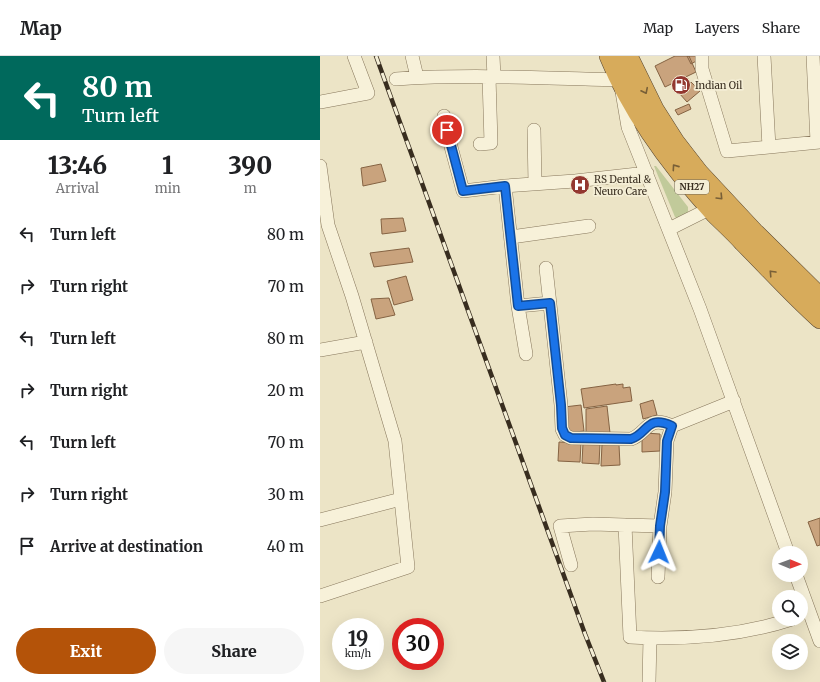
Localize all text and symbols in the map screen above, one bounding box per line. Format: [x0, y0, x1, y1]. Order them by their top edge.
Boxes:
text: Map [20, 16, 62, 40]
text: Map [643, 19, 673, 37]
text: Layers [695, 19, 740, 37]
text: Share [762, 19, 800, 37]
text: 80 m [82, 69, 153, 105]
icon: left [16, 72, 68, 124]
fuel station icon: Indian Oil [670, 74, 692, 96]
place label: Indian Oil [695, 79, 742, 92]
one-way arrow [640, 87, 648, 95]
text: Turn left [82, 104, 159, 127]
pin [430, 113, 464, 147]
icon: arrive [436, 119, 458, 141]
text: 13:46 [48, 150, 107, 181]
text: 1 [162, 150, 173, 181]
text: 390 [228, 150, 272, 181]
one-way arrow [673, 164, 680, 171]
place label: RS Dental & Neuro Care [594, 173, 652, 198]
hospital icon: RS Dental & Neuro Care [569, 174, 591, 196]
text: Arrival [56, 180, 99, 197]
text: min [155, 180, 181, 197]
text: m [244, 180, 257, 197]
road number: NH27 [675, 180, 709, 194]
one-way arrow [715, 192, 723, 200]
icon: left [16, 223, 38, 245]
text: Turn left [50, 225, 116, 244]
text: 80 m [267, 225, 304, 244]
one-way arrow [770, 270, 777, 277]
icon: right [16, 275, 38, 297]
text: Turn right [50, 277, 128, 296]
text: 70 m [268, 277, 304, 296]
icon: left [16, 327, 38, 349]
text: Turn left [50, 329, 116, 348]
text: 80 m [267, 329, 304, 348]
icon: right [16, 379, 38, 401]
text: Turn right [50, 381, 128, 400]
text: 20 m [267, 381, 304, 400]
icon: left [16, 431, 38, 453]
text: Turn left [50, 433, 116, 452]
text: 70 m [268, 433, 304, 452]
icon: right [16, 483, 38, 505]
text: Turn right [50, 485, 128, 504]
text: 30 m [267, 485, 304, 504]
position arrow [638, 531, 680, 573]
icon: arrive [16, 535, 38, 557]
text: Arrive at destination [50, 537, 203, 556]
text: 40 m [267, 537, 304, 556]
north arrow [772, 546, 808, 582]
map controls [772, 546, 808, 670]
button: search [772, 590, 808, 626]
speed limit sign: 30 [392, 618, 444, 670]
text: 19 [348, 626, 368, 651]
button: Exit [16, 628, 156, 674]
button: Share [164, 628, 304, 674]
button: layers [772, 634, 808, 670]
text: km/h [345, 647, 371, 660]

